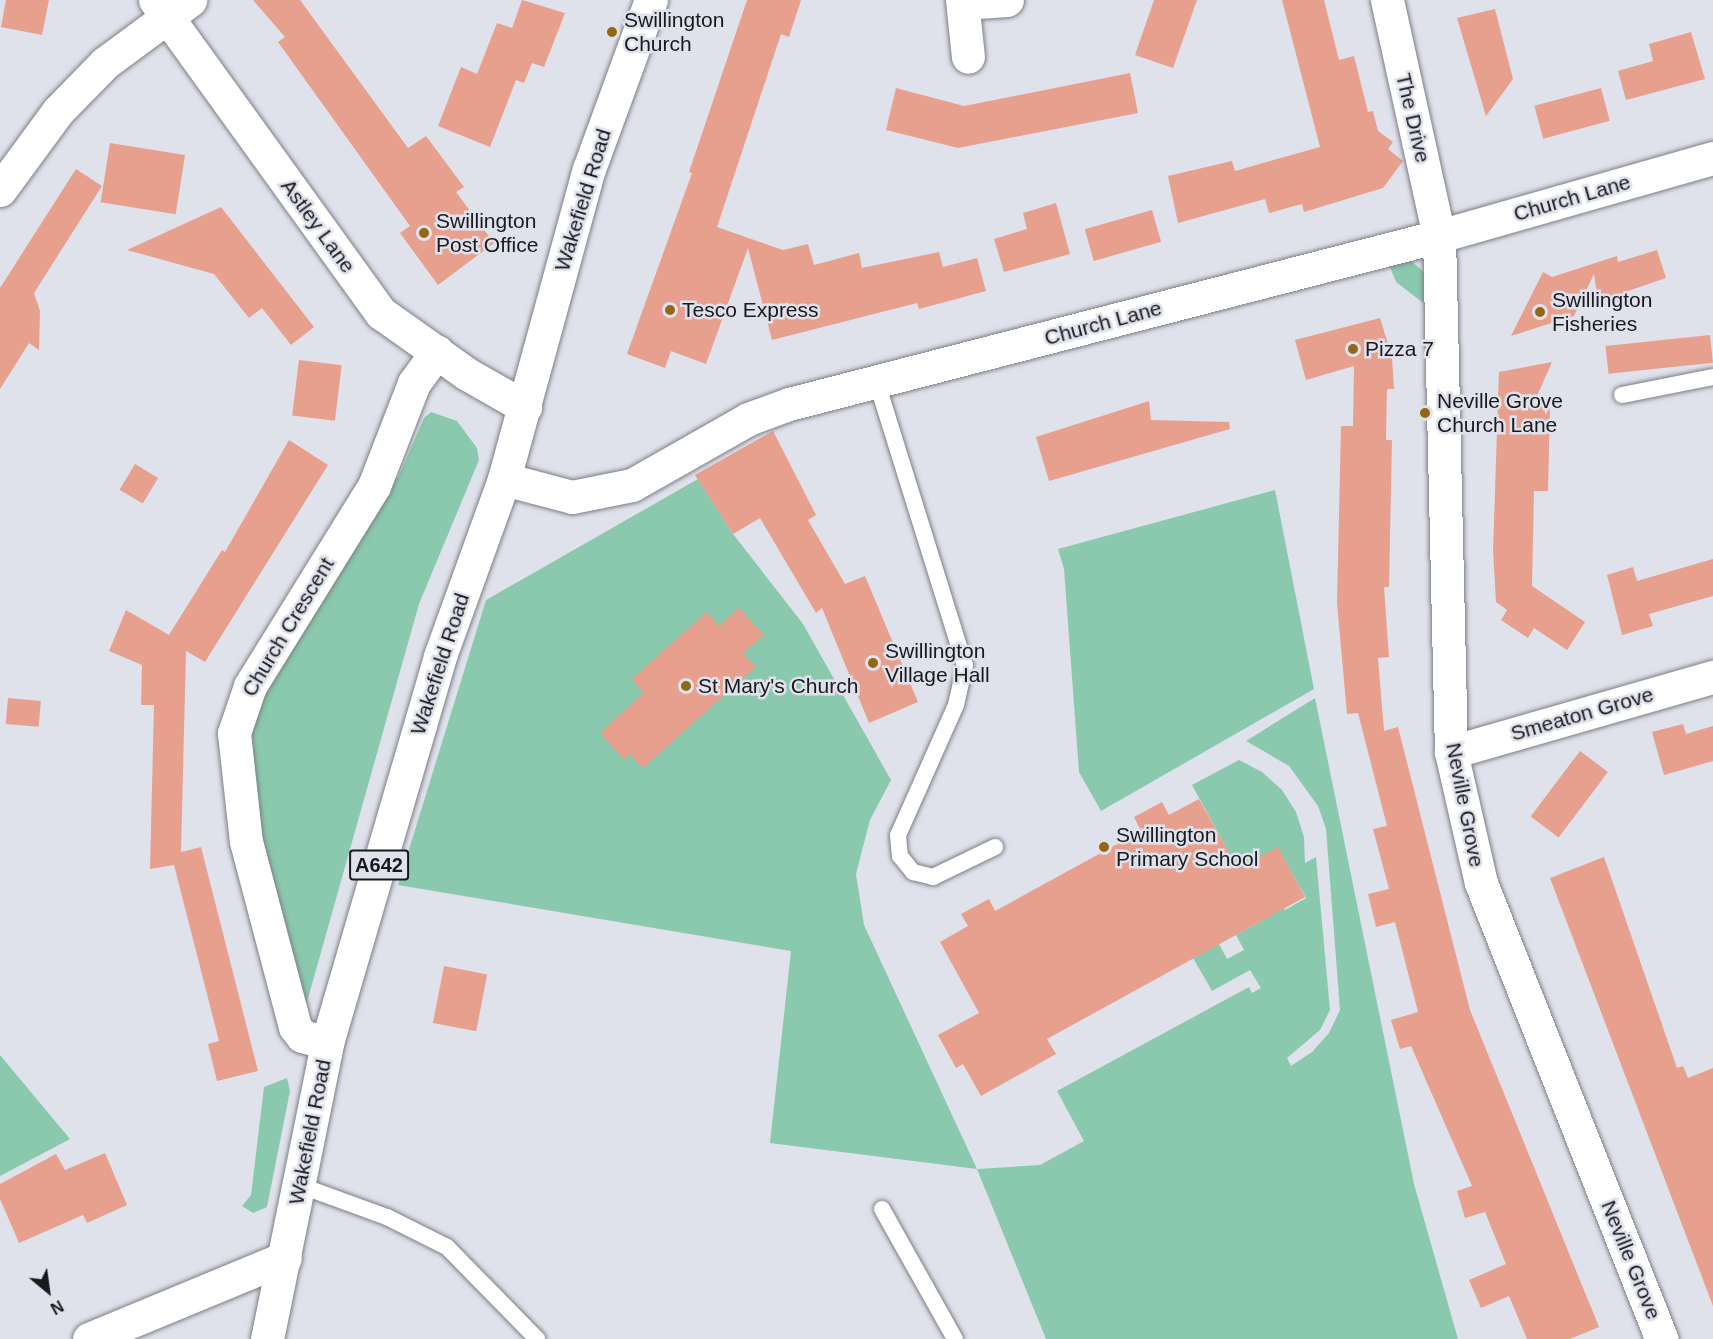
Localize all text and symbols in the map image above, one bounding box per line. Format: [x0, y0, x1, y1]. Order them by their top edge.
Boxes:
place label: Swillington Church [624, 7, 724, 57]
marker: Swillington Church [605, 25, 619, 39]
street label: The Drive [1390, 71, 1436, 165]
street label: Wakefield Road [549, 126, 617, 274]
street label: Church Lane [1511, 169, 1633, 227]
street label: Astley Lane [276, 174, 360, 278]
place label: Swillington Post Office [436, 208, 538, 258]
marker: Swillington Post Office [417, 226, 431, 240]
place label: Swillington Fisheries [1552, 287, 1652, 337]
street label: Church Lane [1042, 295, 1164, 351]
place label: Tesco Express [682, 297, 819, 323]
marker: Tesco Express [663, 303, 677, 317]
marker: Swillington Fisheries [1533, 305, 1547, 319]
place label: Pizza 7 [1365, 336, 1434, 362]
marker: Pizza 7 [1346, 342, 1360, 356]
place label: Neville Grove Church Lane [1437, 388, 1563, 438]
marker: Neville Grove Church Lane [1418, 406, 1432, 420]
street label: Church Crescent [237, 553, 339, 701]
street label: Wakefield Road [405, 590, 475, 738]
place label: Swillington Village Hall [885, 638, 990, 688]
marker: Swillington Village Hall [866, 656, 880, 670]
place label: St Mary's Church [698, 673, 858, 699]
marker: St Mary's Church [679, 679, 693, 693]
street label: Smeaton Grove [1508, 682, 1656, 746]
street label: Neville Grove [1441, 741, 1489, 869]
place label: Swillington Primary School [1116, 822, 1258, 872]
marker: Swillington Primary School [1097, 840, 1111, 854]
road number: A642 [349, 848, 409, 882]
street label: Wakefield Road [284, 1057, 336, 1207]
street label: Neville Grove [1596, 1197, 1666, 1323]
north arrow [18, 1261, 78, 1321]
text: N [48, 1297, 66, 1317]

